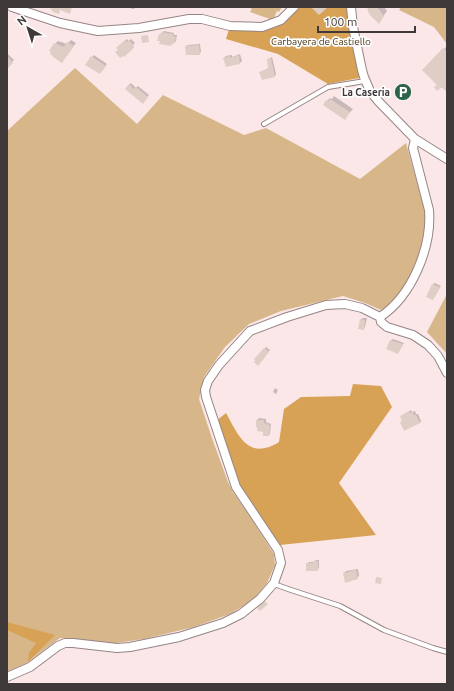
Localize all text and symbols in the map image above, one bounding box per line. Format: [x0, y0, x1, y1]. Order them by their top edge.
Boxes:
north arrow [8, 8, 48, 48]
scale bar [318, 8, 415, 34]
text: N [15, 13, 29, 27]
text: 100 m [324, 15, 357, 28]
park label: Carbayera de Castiello [271, 36, 371, 47]
parking icon: La Caseria [393, 82, 413, 102]
place label: La Caseria [342, 87, 390, 98]

